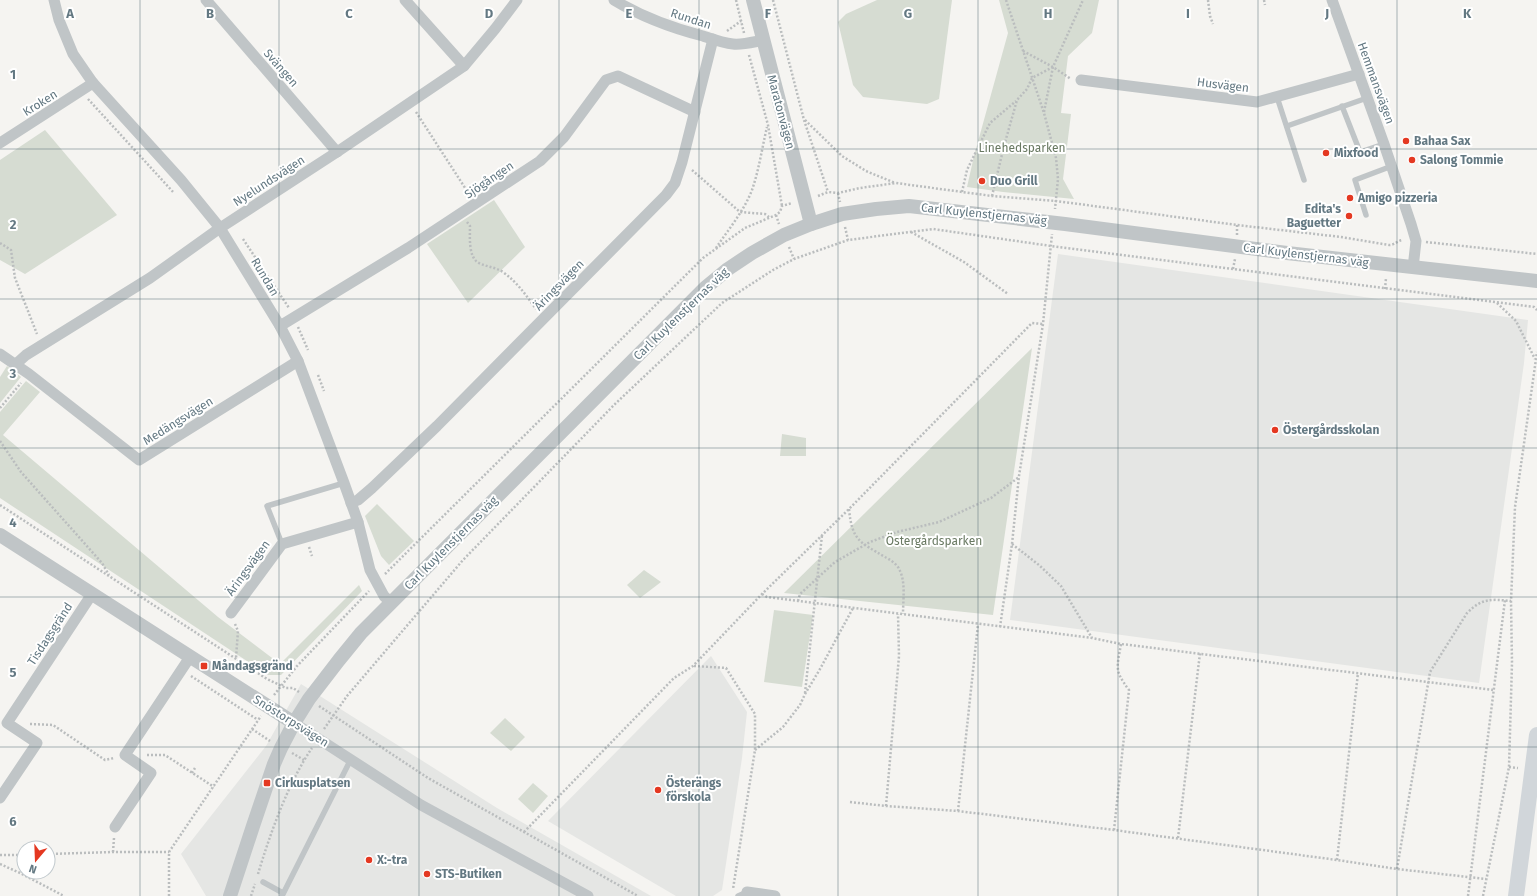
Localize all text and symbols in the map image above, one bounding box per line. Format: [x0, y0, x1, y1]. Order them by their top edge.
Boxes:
text: A [65, 6, 74, 21]
text: B [206, 6, 214, 21]
text: C [345, 6, 353, 21]
text: D [485, 6, 494, 21]
text: E [626, 6, 633, 21]
street label: Rundan [669, 6, 713, 32]
text: F [765, 6, 772, 21]
text: G [904, 6, 912, 21]
text: H [1044, 6, 1052, 21]
text: I [1186, 6, 1190, 21]
text: J [1324, 6, 1329, 21]
text: K [1463, 6, 1472, 21]
street label: Hemmansvägen [1355, 40, 1397, 126]
street label: Svängen [261, 46, 301, 90]
text: 1 [10, 67, 16, 82]
street label: Maratonvägen [764, 73, 798, 151]
street label: Husvägen [1196, 75, 1250, 95]
street label: Kroken [20, 87, 60, 119]
place label: Bahaa Sax [1414, 134, 1471, 148]
marker: Bahaa Sax [1401, 136, 1411, 146]
park label: Linehedsparken [978, 141, 1066, 155]
place label: Mixfood [1334, 146, 1378, 160]
marker: Mixfood [1321, 148, 1331, 158]
street label: Nyelundsvägen [231, 153, 307, 209]
place label: Salong Tommie [1420, 153, 1504, 167]
marker: Salong Tommie [1407, 155, 1417, 165]
street label: Sjögången [462, 159, 516, 201]
place label: Duo Grill [990, 174, 1038, 188]
marker: Duo Grill [977, 176, 987, 186]
place label: Amigo pizzeria [1357, 191, 1438, 205]
marker: Amigo pizzeria [1345, 193, 1355, 203]
street label: Carl Kuylenstjernas väg [920, 200, 1048, 228]
place label: Edita's Baguetter [1287, 202, 1341, 230]
marker: Edita's Baguetter [1344, 211, 1354, 221]
text: 2 [10, 217, 17, 232]
street label: Carl Kuylenstjernas väg [1242, 240, 1370, 270]
street label: Rundan [248, 255, 282, 299]
street label: Äringsvägen [531, 256, 587, 313]
street label: Carl Kuylenstjernas väg [631, 265, 732, 363]
text: 3 [9, 366, 17, 381]
street label: Medängsvägen [140, 394, 216, 448]
place label: Östergårdsskolan [1283, 421, 1379, 437]
marker: Östergårdsskolan [1270, 425, 1280, 435]
street label: Carl Kuylenstjernas väg [401, 493, 501, 593]
text: 4 [9, 515, 17, 530]
park label: Östergårdsparken [886, 532, 982, 548]
street label: Äringsvägen [222, 537, 273, 599]
street label: Tisdagsgränd [25, 600, 75, 668]
place label: Måndagsgränd [212, 659, 293, 673]
marker: Måndagsgränd [199, 661, 209, 671]
text: 5 [10, 665, 17, 680]
street label: Snöstorpsvägen [251, 692, 331, 750]
place label: Österängs förskola [666, 774, 722, 804]
place label: Cirkusplatsen [275, 776, 351, 790]
marker: Cirkusplatsen [262, 778, 272, 788]
marker: Österängs förskola [653, 785, 663, 795]
text: 6 [9, 814, 17, 829]
north arrow [16, 840, 56, 880]
place label: X:-tra [376, 853, 408, 867]
marker: X:-tra [364, 855, 374, 865]
text: N [27, 862, 38, 876]
place label: STS-Butiken [435, 867, 502, 881]
marker: STS-Butiken [422, 869, 432, 879]

